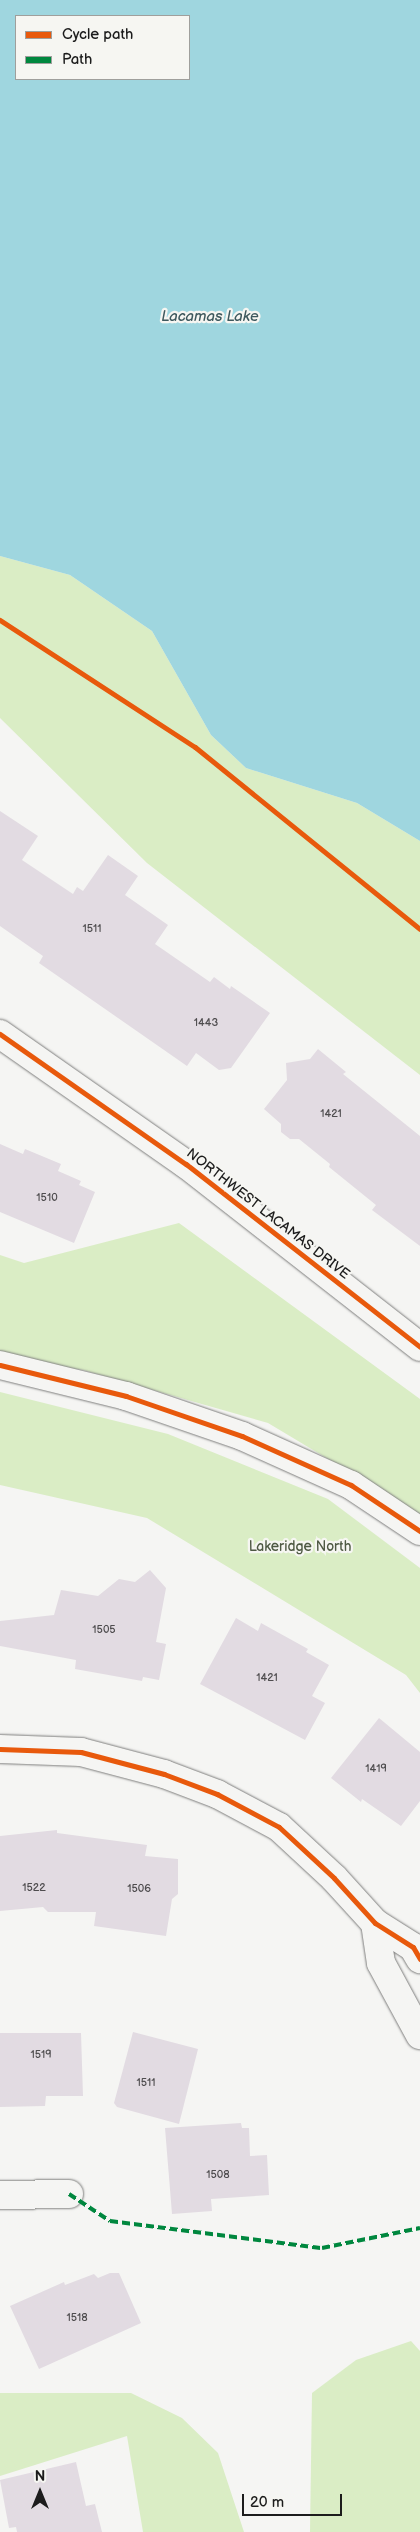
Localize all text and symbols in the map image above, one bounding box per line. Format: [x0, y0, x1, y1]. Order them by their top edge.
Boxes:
legend [15, 15, 190, 80]
text: Cycle path [62, 25, 133, 44]
text: Path [62, 50, 92, 69]
water label: Lacamas Lake [161, 308, 259, 326]
house number: 1511 [82, 922, 102, 936]
house number: 1443 [194, 1016, 218, 1030]
house number: 1421 [320, 1107, 342, 1121]
street label: NORTHWEST LACAMAS DRIVE [183, 1145, 353, 1283]
house number: 1510 [36, 1191, 58, 1205]
park label: Lakeridge North [249, 1539, 351, 1555]
house number: 1505 [92, 1623, 116, 1637]
house number: 1421 [256, 1671, 278, 1685]
house number: 1419 [365, 1762, 387, 1776]
house number: 1522 [22, 1881, 46, 1895]
house number: 1506 [127, 1882, 151, 1896]
house number: 1519 [30, 2048, 52, 2062]
house number: 1511 [136, 2076, 156, 2090]
house number: 1508 [206, 2168, 230, 2182]
house number: 1518 [66, 2311, 88, 2325]
north arrow [15, 2467, 65, 2517]
text: N [35, 2468, 45, 2485]
scale bar [245, 2484, 345, 2516]
text: 20 m [250, 2493, 284, 2512]

